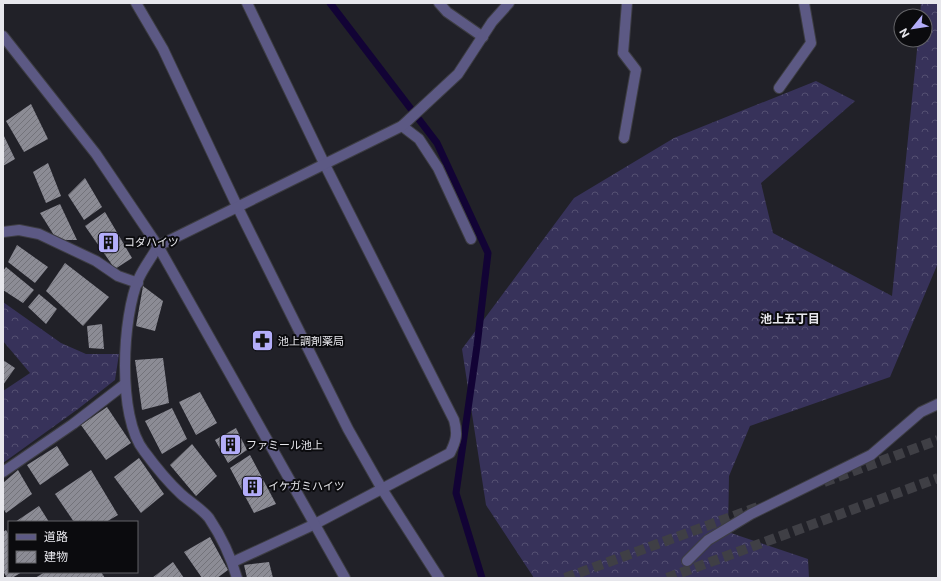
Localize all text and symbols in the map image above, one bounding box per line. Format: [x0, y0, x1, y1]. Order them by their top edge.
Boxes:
north arrow [893, 8, 933, 48]
text: N [897, 26, 912, 40]
building icon: コダハイツ [96, 229, 122, 255]
place label: コダハイツ [124, 236, 179, 248]
district label: 池上五丁目 [760, 312, 820, 326]
pharmacy icon: 池上調剤薬局 [249, 328, 275, 354]
place label: 池上調剤薬局 [278, 335, 344, 347]
building icon: ファミール池上 [218, 432, 244, 458]
place label: ファミール池上 [246, 439, 323, 451]
building icon: イケガミハイツ [239, 473, 265, 499]
place label: イケガミハイツ [268, 480, 345, 492]
legend [8, 521, 138, 573]
text: 道路 [44, 530, 68, 544]
text: 建物 [44, 550, 68, 564]

